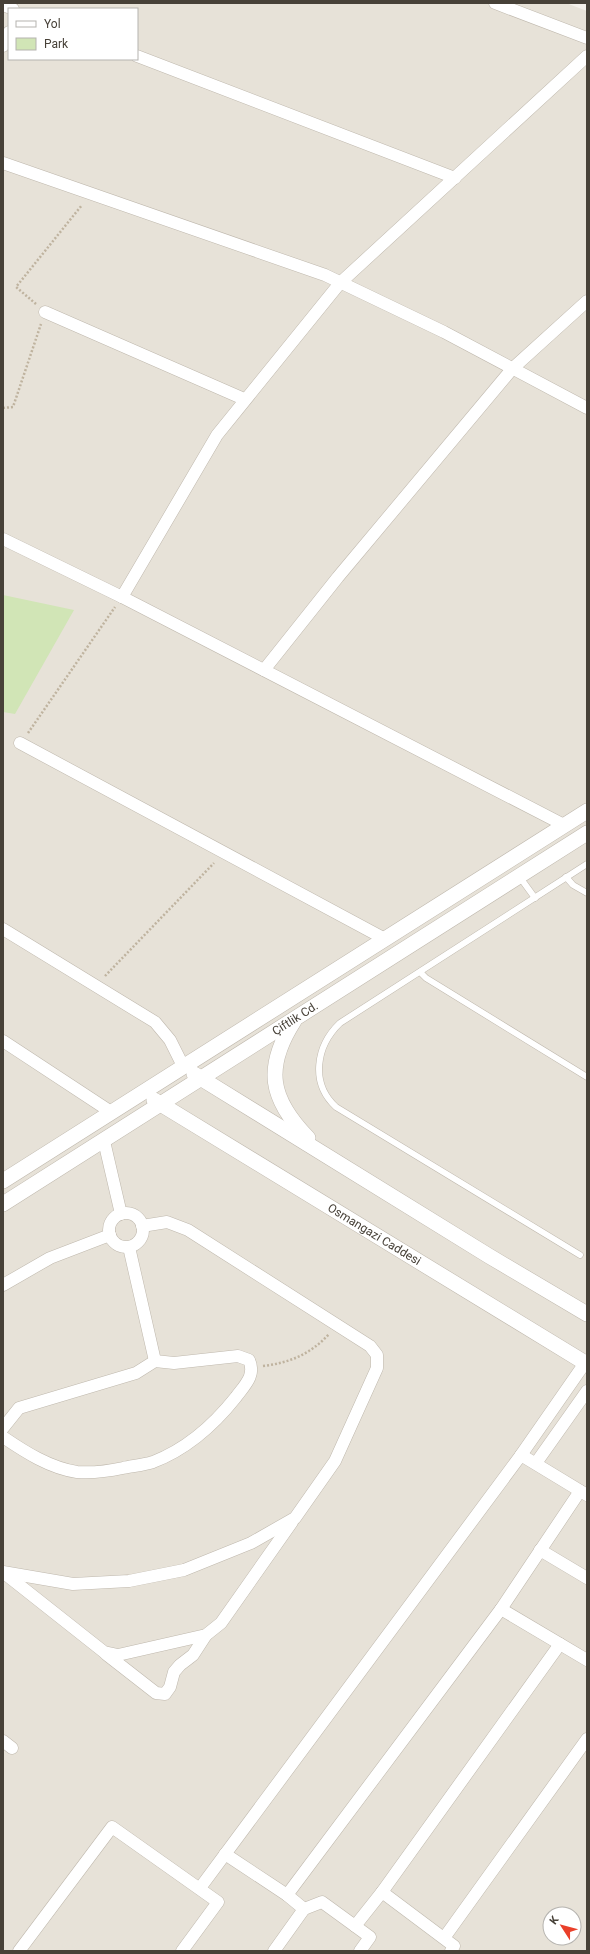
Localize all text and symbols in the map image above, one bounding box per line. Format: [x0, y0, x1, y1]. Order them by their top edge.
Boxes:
legend [8, 8, 138, 60]
text: Yol [44, 17, 61, 31]
text: Park [44, 37, 69, 51]
street label: Çiftlik Cd. [270, 999, 321, 1038]
street label: Osmangazi Caddesi [325, 1201, 424, 1268]
north arrow [542, 1906, 582, 1946]
text: K [547, 1913, 562, 1927]

